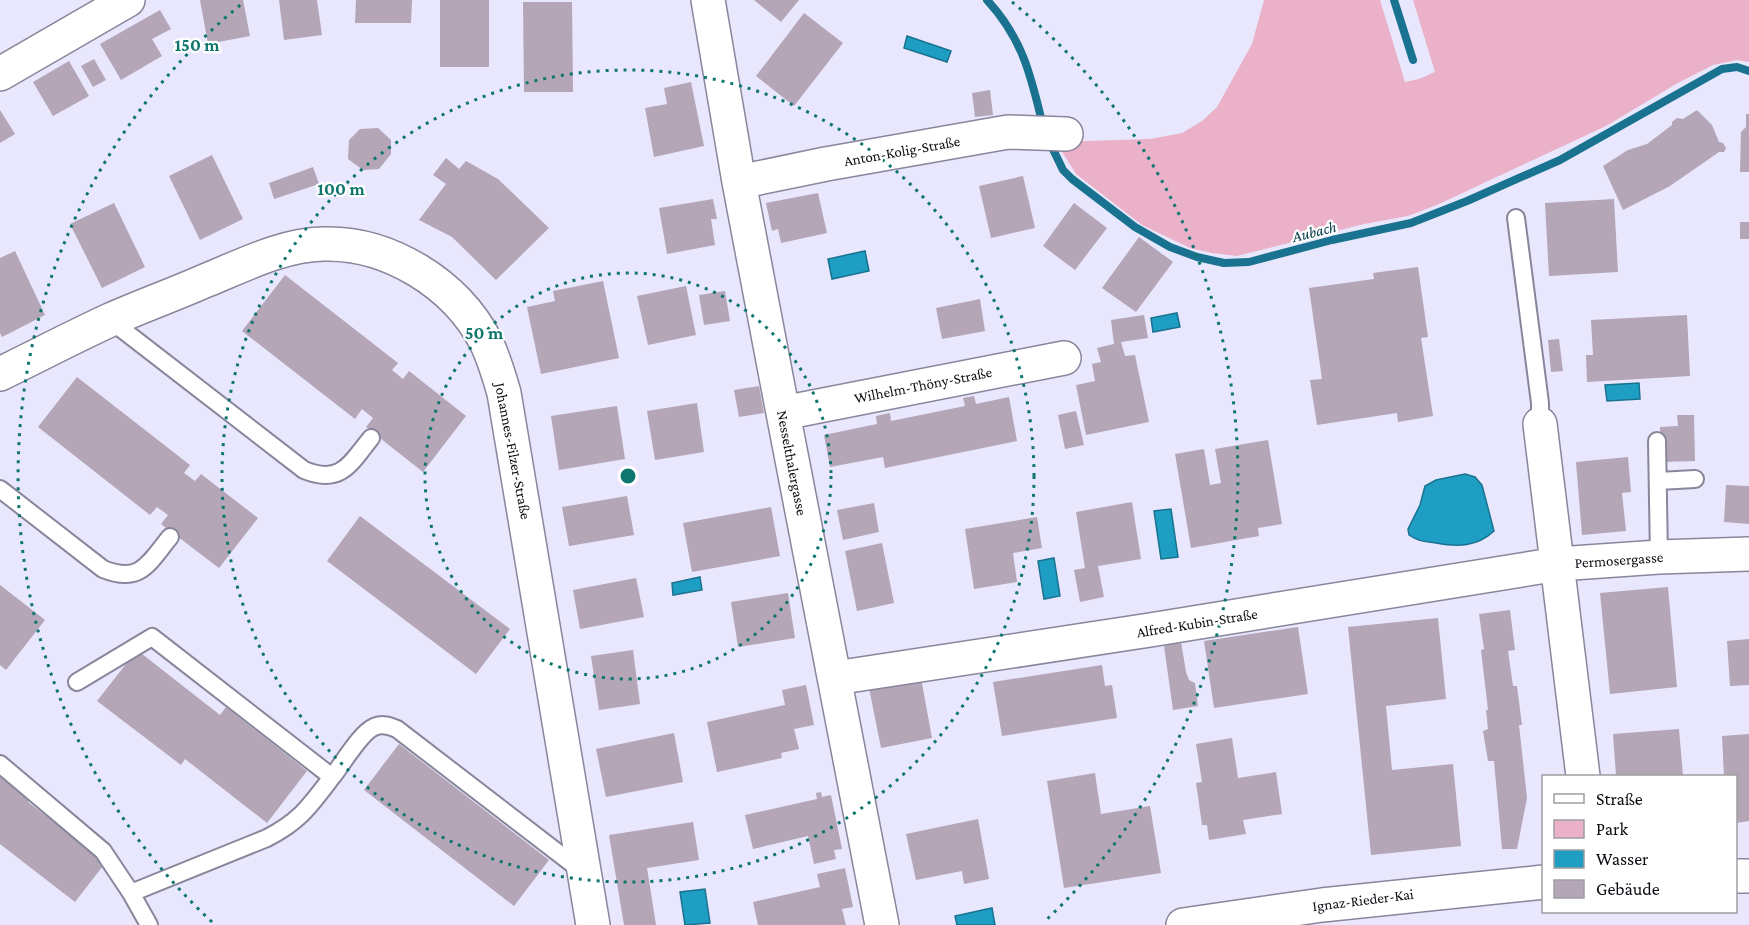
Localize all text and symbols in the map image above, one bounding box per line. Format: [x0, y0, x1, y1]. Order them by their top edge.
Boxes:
text: 150 m [174, 35, 220, 55]
street label: Anton-Kolig-Straße [843, 133, 962, 170]
text: 100 m [317, 179, 365, 199]
water label: Aubach [1289, 218, 1338, 245]
text: 50 m [465, 323, 504, 343]
street label: Wilhelm-Thöny-Straße [853, 364, 994, 407]
street label: Johannes-Filzer-Straße [491, 379, 534, 521]
street label: Nesselthalergasse [773, 409, 810, 517]
centre of rings [618, 466, 638, 486]
street label: Permosergasse [1574, 549, 1664, 572]
street label: Alfred-Kubin-Straße [1135, 605, 1259, 640]
legend [1542, 775, 1737, 913]
text: Straße [1596, 789, 1643, 809]
text: Park [1596, 819, 1628, 839]
text: Wasser [1596, 849, 1649, 869]
text: Gebäude [1596, 879, 1660, 899]
street label: Ignaz-Rieder-Kai [1311, 886, 1415, 915]

